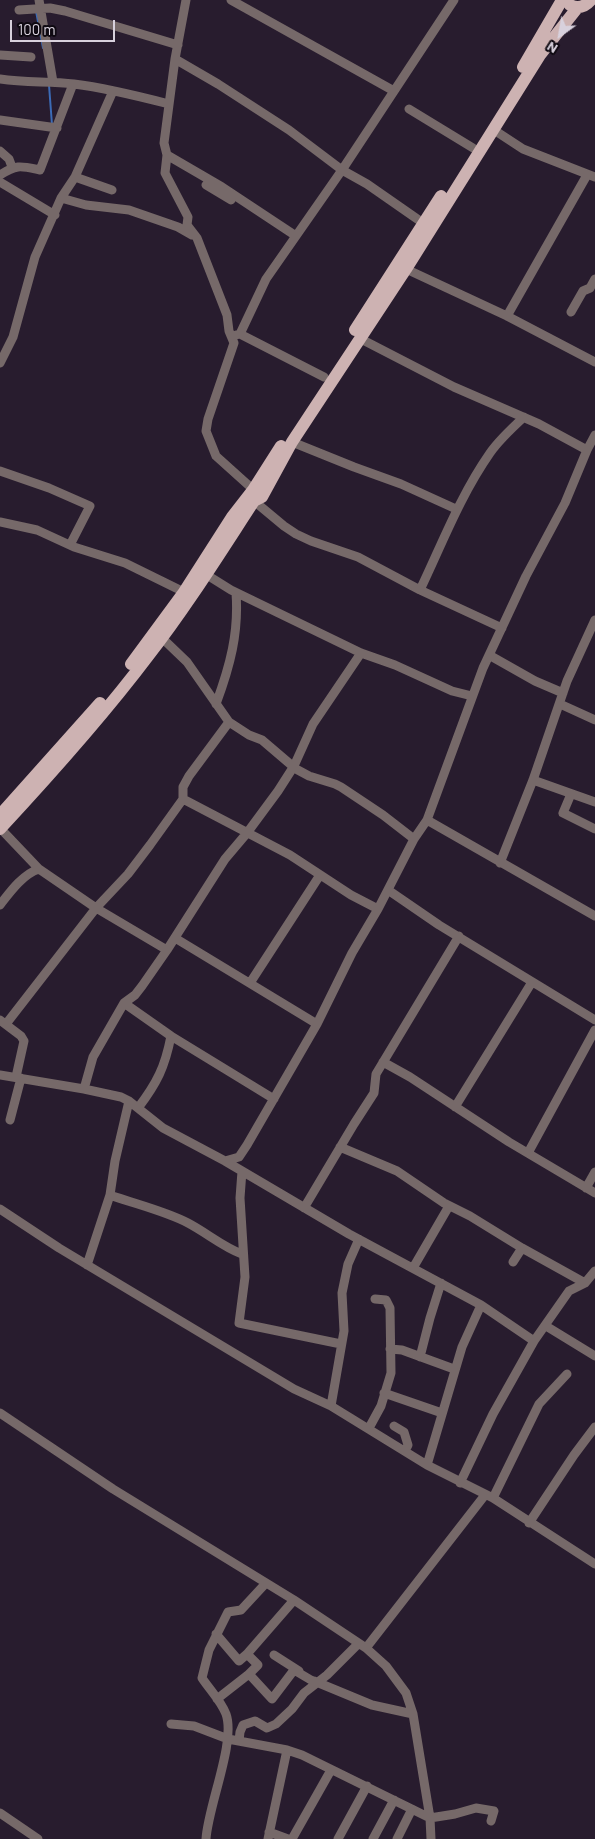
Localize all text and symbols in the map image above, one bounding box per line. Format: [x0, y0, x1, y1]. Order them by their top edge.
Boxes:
scale bar [12, 10, 118, 42]
north arrow [535, 10, 585, 60]
text: 100 m [18, 20, 56, 38]
text: N [543, 38, 560, 58]

